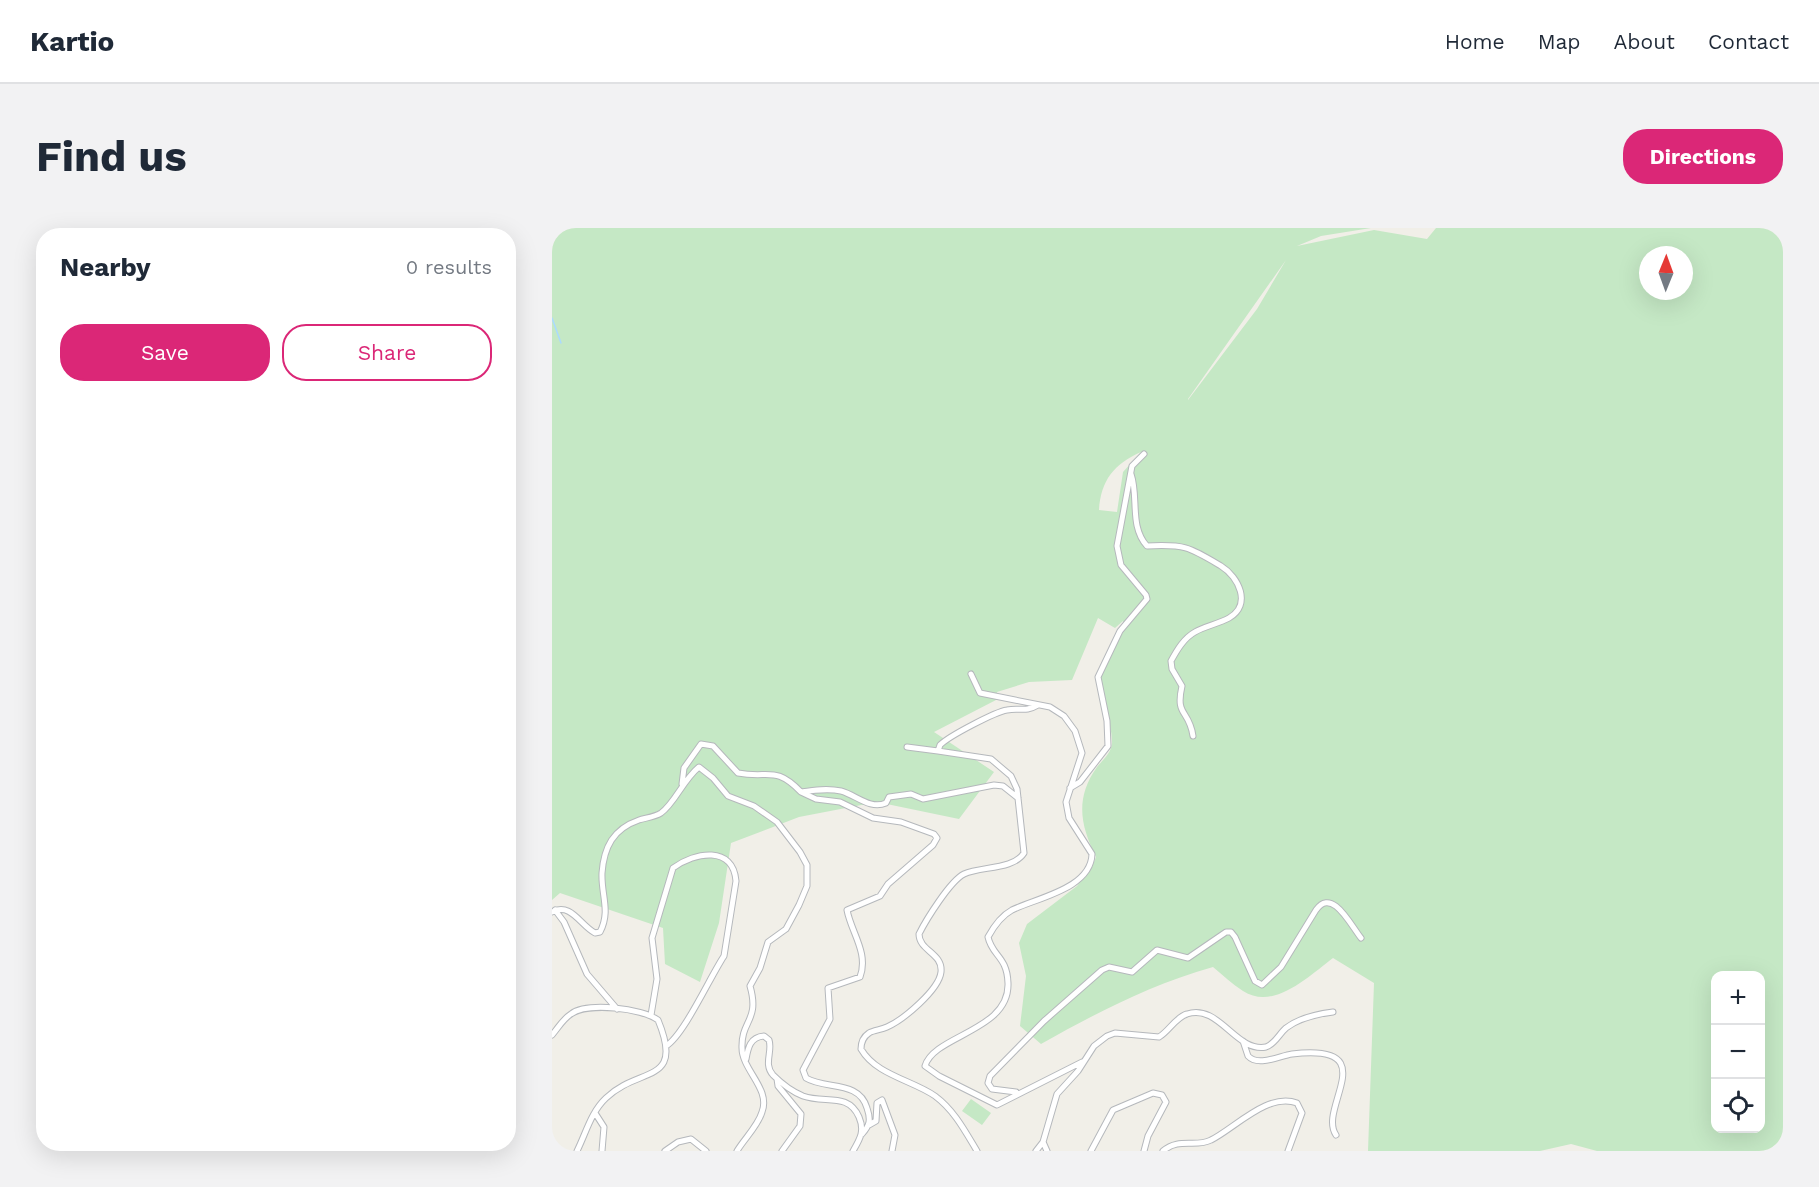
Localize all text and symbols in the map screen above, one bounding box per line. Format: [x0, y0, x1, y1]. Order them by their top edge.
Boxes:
text: Kartio [30, 25, 114, 58]
text: Home [1445, 29, 1505, 54]
text: Map [1538, 29, 1581, 54]
text: About [1614, 29, 1675, 54]
text: Contact [1708, 29, 1789, 54]
button: Directions [1623, 129, 1783, 184]
text: Find us [36, 132, 187, 181]
north arrow [1639, 246, 1693, 300]
text: Nearby [60, 252, 151, 282]
text: 0 results [406, 255, 492, 279]
button: Save [60, 324, 270, 381]
button: Share [282, 324, 492, 381]
map controls [1711, 971, 1765, 1133]
button: + [1711, 971, 1765, 1025]
button: − [1711, 1025, 1765, 1079]
button: locate [1711, 1079, 1765, 1133]

